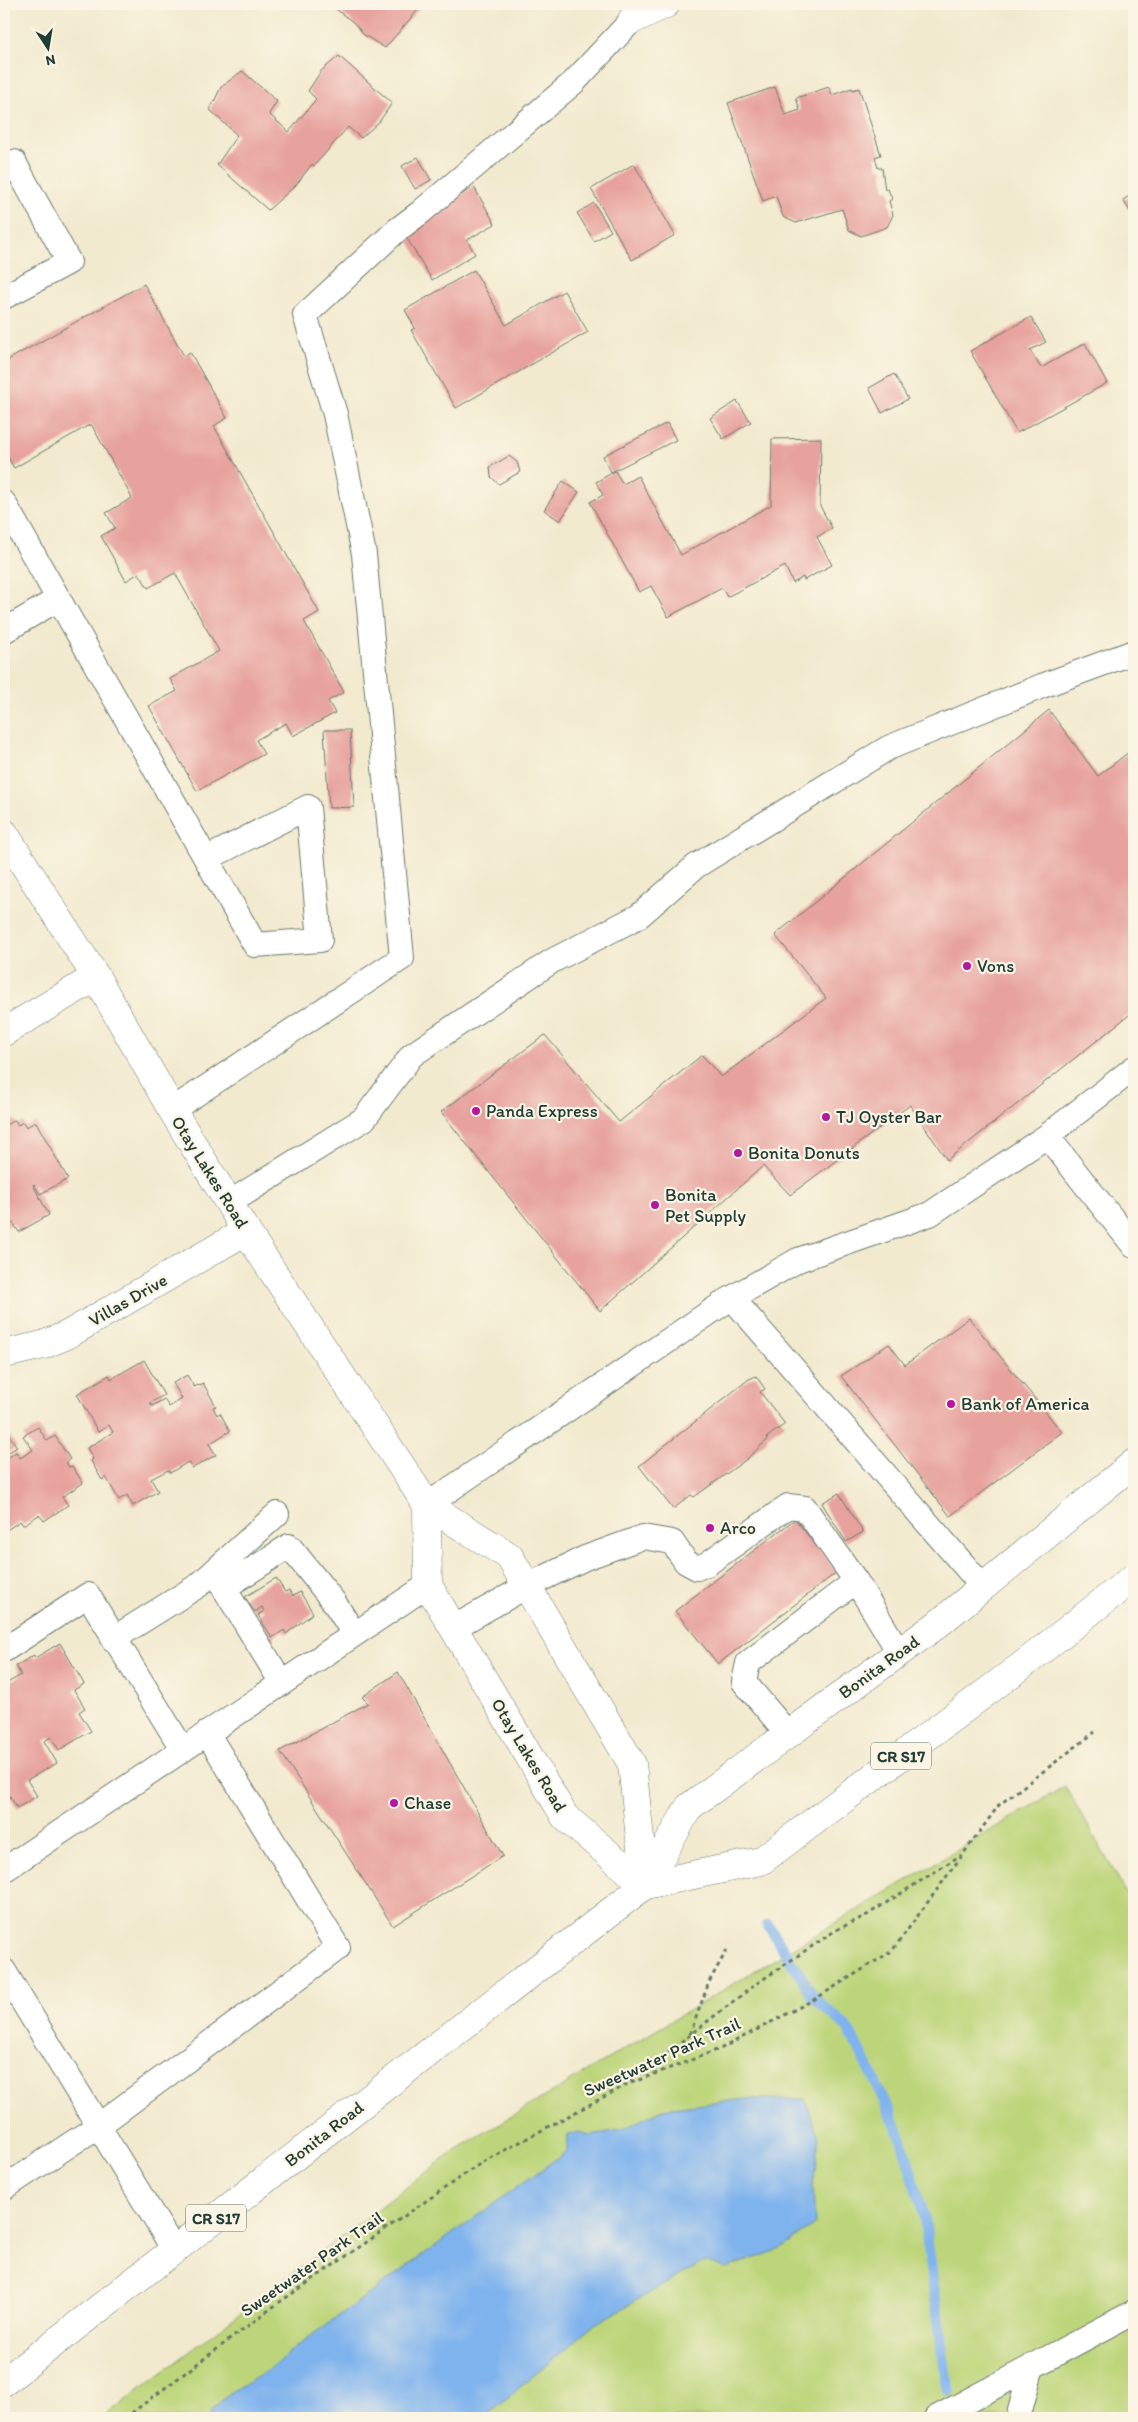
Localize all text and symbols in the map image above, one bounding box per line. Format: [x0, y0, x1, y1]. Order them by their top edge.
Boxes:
north arrow [22, 22, 72, 72]
text: N [44, 51, 57, 70]
place label: Vons [977, 955, 1014, 977]
marker: Vons [961, 960, 973, 972]
place label: Panda Express [486, 1100, 598, 1122]
marker: Panda Express [470, 1105, 482, 1117]
place label: TJ Oyster Bar [836, 1106, 942, 1128]
marker: TJ Oyster Bar [820, 1111, 832, 1123]
street label: Otay Lakes Road [167, 1112, 254, 1233]
place label: Bonita Donuts [748, 1142, 860, 1164]
marker: Bonita Donuts [732, 1147, 744, 1159]
place label: Bonita Pet Supply [665, 1184, 747, 1227]
marker: Bonita Pet Supply [649, 1199, 661, 1211]
street label: Villas Drive [85, 1269, 171, 1331]
place label: Bank of America [961, 1393, 1090, 1415]
marker: Bank of America [945, 1398, 957, 1410]
place label: Arco [720, 1517, 756, 1539]
marker: Arco [704, 1522, 716, 1534]
street label: Bonita Road [834, 1630, 924, 1704]
street label: Otay Lakes Road [486, 1694, 572, 1816]
road number: CR S17 [871, 1742, 931, 1770]
place label: Chase [404, 1792, 451, 1814]
marker: Chase [388, 1797, 400, 1809]
street label: Sweetwater Park Trail [580, 2012, 744, 2102]
street label: Bonita Road [280, 2096, 368, 2172]
road number: CR S17 [186, 2204, 246, 2232]
street label: Sweetwater Park Trail [236, 2206, 388, 2322]

